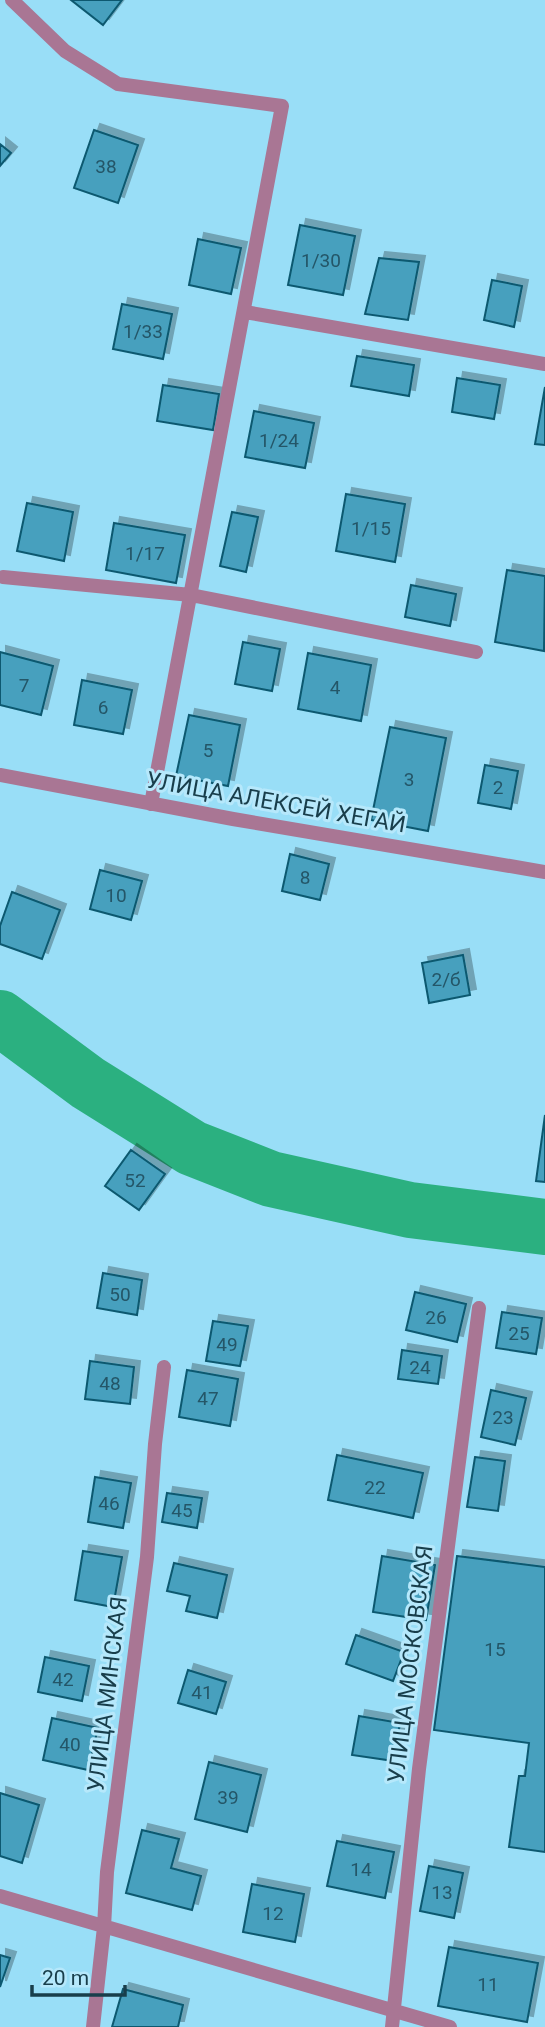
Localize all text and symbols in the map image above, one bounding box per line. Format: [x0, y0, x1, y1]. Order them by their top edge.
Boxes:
house number: 38 [95, 155, 117, 178]
house number: 1/30 [301, 249, 341, 272]
house number: 1/33 [123, 320, 163, 343]
house number: 1/24 [259, 429, 299, 452]
house number: 1/15 [351, 517, 391, 540]
house number: 1/17 [125, 542, 165, 565]
house number: 7 [19, 674, 29, 697]
house number: 4 [330, 676, 341, 699]
house number: 6 [98, 696, 108, 719]
house number: 5 [203, 739, 213, 762]
street label: УЛИЦА АЛЕКСЕЙ ХЕГАЙ [144, 765, 408, 839]
house number: 3 [404, 768, 414, 791]
house number: 2 [493, 776, 503, 799]
house number: 8 [300, 866, 310, 889]
house number: 10 [105, 884, 127, 907]
house number: 2/б [431, 968, 461, 991]
house number: 52 [124, 1169, 146, 1192]
house number: 50 [109, 1283, 131, 1306]
house number: 26 [425, 1306, 447, 1329]
house number: 25 [508, 1322, 530, 1345]
house number: 49 [216, 1333, 238, 1356]
house number: 24 [409, 1356, 431, 1379]
house number: 48 [99, 1372, 121, 1395]
house number: 47 [197, 1387, 219, 1410]
house number: 23 [492, 1406, 514, 1429]
house number: 22 [364, 1476, 386, 1499]
house number: 46 [98, 1492, 120, 1515]
house number: 45 [171, 1499, 193, 1522]
street label: УЛИЦА МОСКОВСКАЯ [383, 1544, 438, 1784]
street label: УЛИЦА МИНСКАЯ [82, 1595, 133, 1793]
house number: 15 [484, 1638, 506, 1661]
house number: 42 [52, 1668, 74, 1691]
house number: 41 [191, 1681, 213, 1704]
house number: 40 [59, 1733, 81, 1756]
house number: 39 [217, 1786, 239, 1809]
house number: 14 [350, 1858, 372, 1881]
house number: 13 [431, 1881, 453, 1904]
house number: 12 [262, 1902, 284, 1925]
scale bar [32, 1954, 124, 1998]
text: 20 m [42, 1966, 89, 1990]
house number: 11 [477, 1973, 499, 1996]

